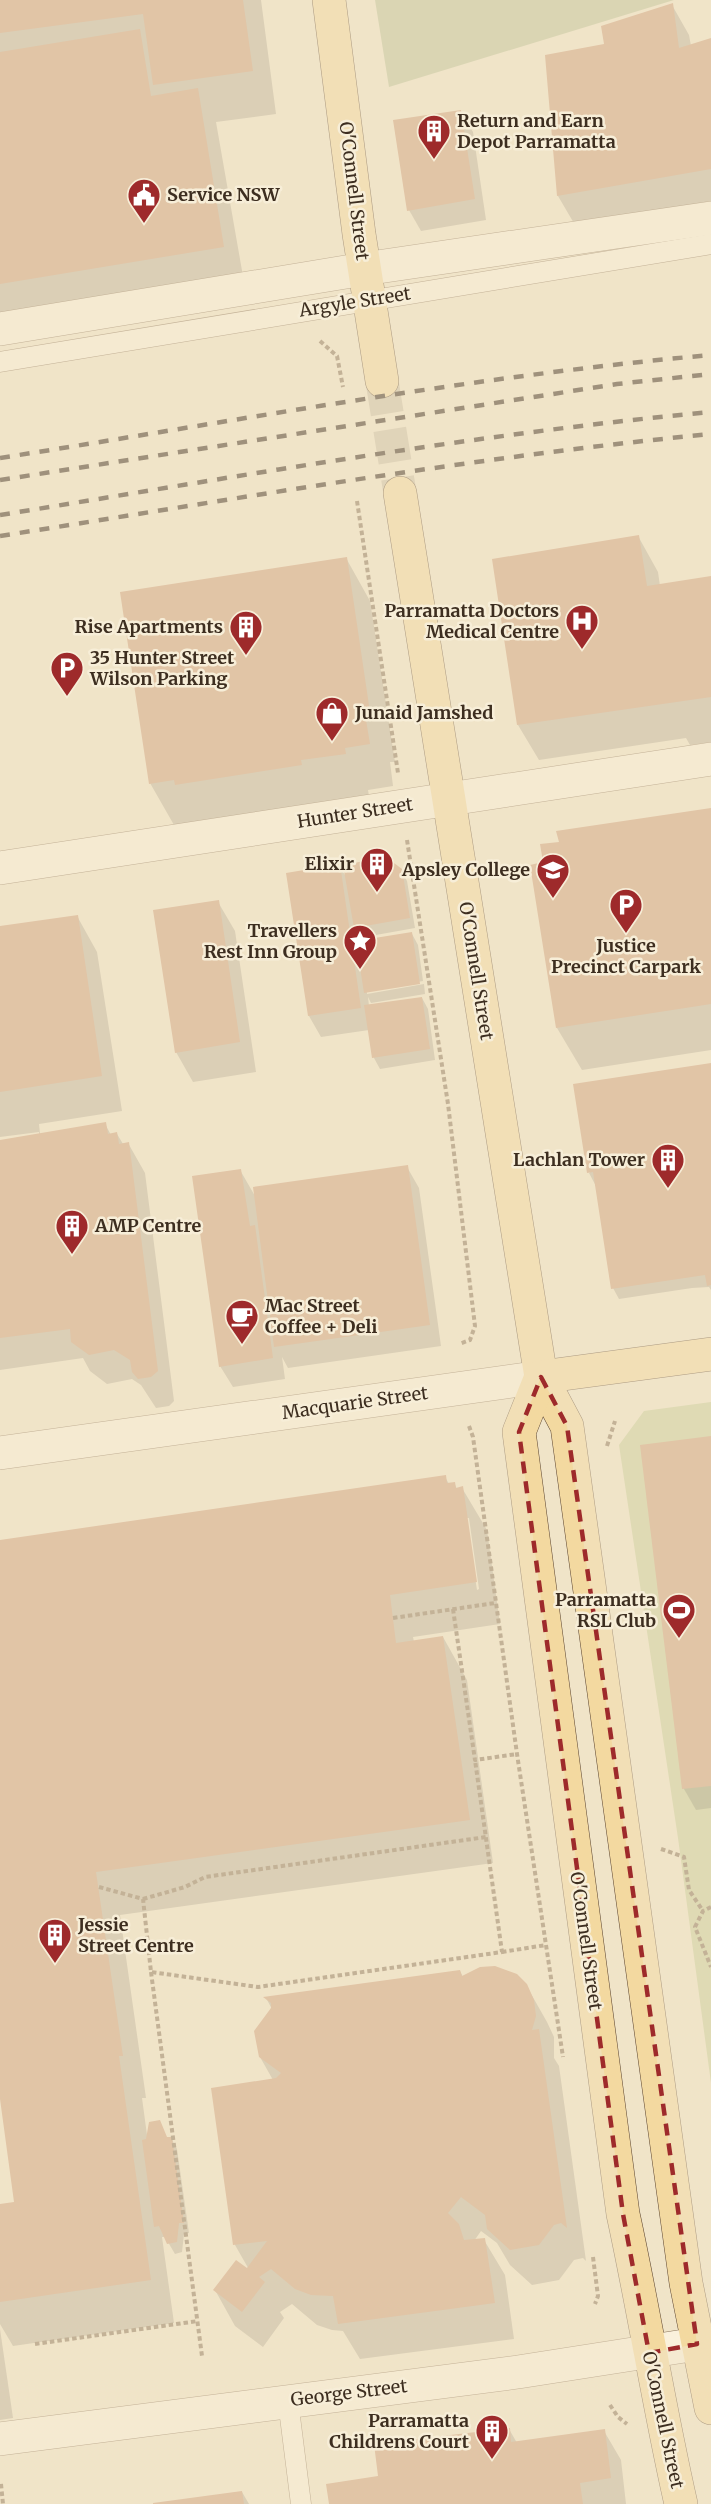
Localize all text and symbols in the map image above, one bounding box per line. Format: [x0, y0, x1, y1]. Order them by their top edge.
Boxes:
place label: Return and Earn Depot Parramatta [457, 109, 616, 153]
building icon: Return and Earn Depot Parramatta [416, 113, 452, 160]
street label: O'Connell Street [335, 120, 374, 262]
public building icon: Service NSW [126, 177, 162, 224]
place label: Service NSW [167, 183, 280, 206]
street label: Argyle Street [297, 281, 412, 322]
place label: Parramatta Doctors Medical Centre [384, 599, 559, 643]
hospital icon: Parramatta Doctors Medical Centre [564, 603, 600, 650]
building icon: Rise Apartments [228, 609, 264, 656]
place label: Rise Apartments [74, 615, 223, 638]
place label: 35 Hunter Street Wilson Parking [89, 646, 235, 690]
parking icon: 35 Hunter Street Wilson Parking [49, 650, 85, 697]
shop icon: Junaid Jamshed [314, 695, 350, 742]
place label: Junaid Jamshed [354, 701, 493, 724]
street label: Hunter Street [295, 792, 414, 833]
building icon: Elixir [359, 846, 395, 893]
place label: Elixir [305, 852, 354, 875]
school or university icon: Apsley College [535, 852, 571, 899]
place label: Apsley College [401, 858, 530, 881]
parking icon: Justice Precinct Carpark [608, 887, 644, 934]
street label: O'Connell Street [454, 900, 499, 1042]
place label: Travellers Rest Inn Group [204, 919, 337, 963]
place icon: Travellers Rest Inn Group [342, 923, 378, 970]
place label: Justice Precinct Carpark [551, 934, 701, 978]
building icon: Lachlan Tower [650, 1142, 686, 1189]
place label: Lachlan Tower [513, 1148, 645, 1171]
building icon: AMP Centre [54, 1208, 90, 1255]
place label: AMP Centre [94, 1214, 202, 1237]
place label: Mac Street Coffee + Deli [265, 1294, 377, 1338]
cafe icon: Mac Street Coffee + Deli [224, 1298, 260, 1345]
street label: Macquarie Street [281, 1381, 429, 1424]
place label: Parramatta RSL Club [555, 1588, 656, 1632]
sports icon: Parramatta RSL Club [661, 1592, 697, 1639]
street label: O'Connell Street [565, 1870, 608, 2012]
place label: Jessie Street Centre [77, 1913, 194, 1957]
building icon: Jessie Street Centre [37, 1917, 73, 1964]
street label: O'Connell Street [638, 2349, 689, 2491]
street label: George Street [289, 2374, 409, 2411]
place label: Parramatta Childrens Court [329, 2409, 470, 2453]
building icon: Parramatta Childrens Court [474, 2413, 510, 2460]

